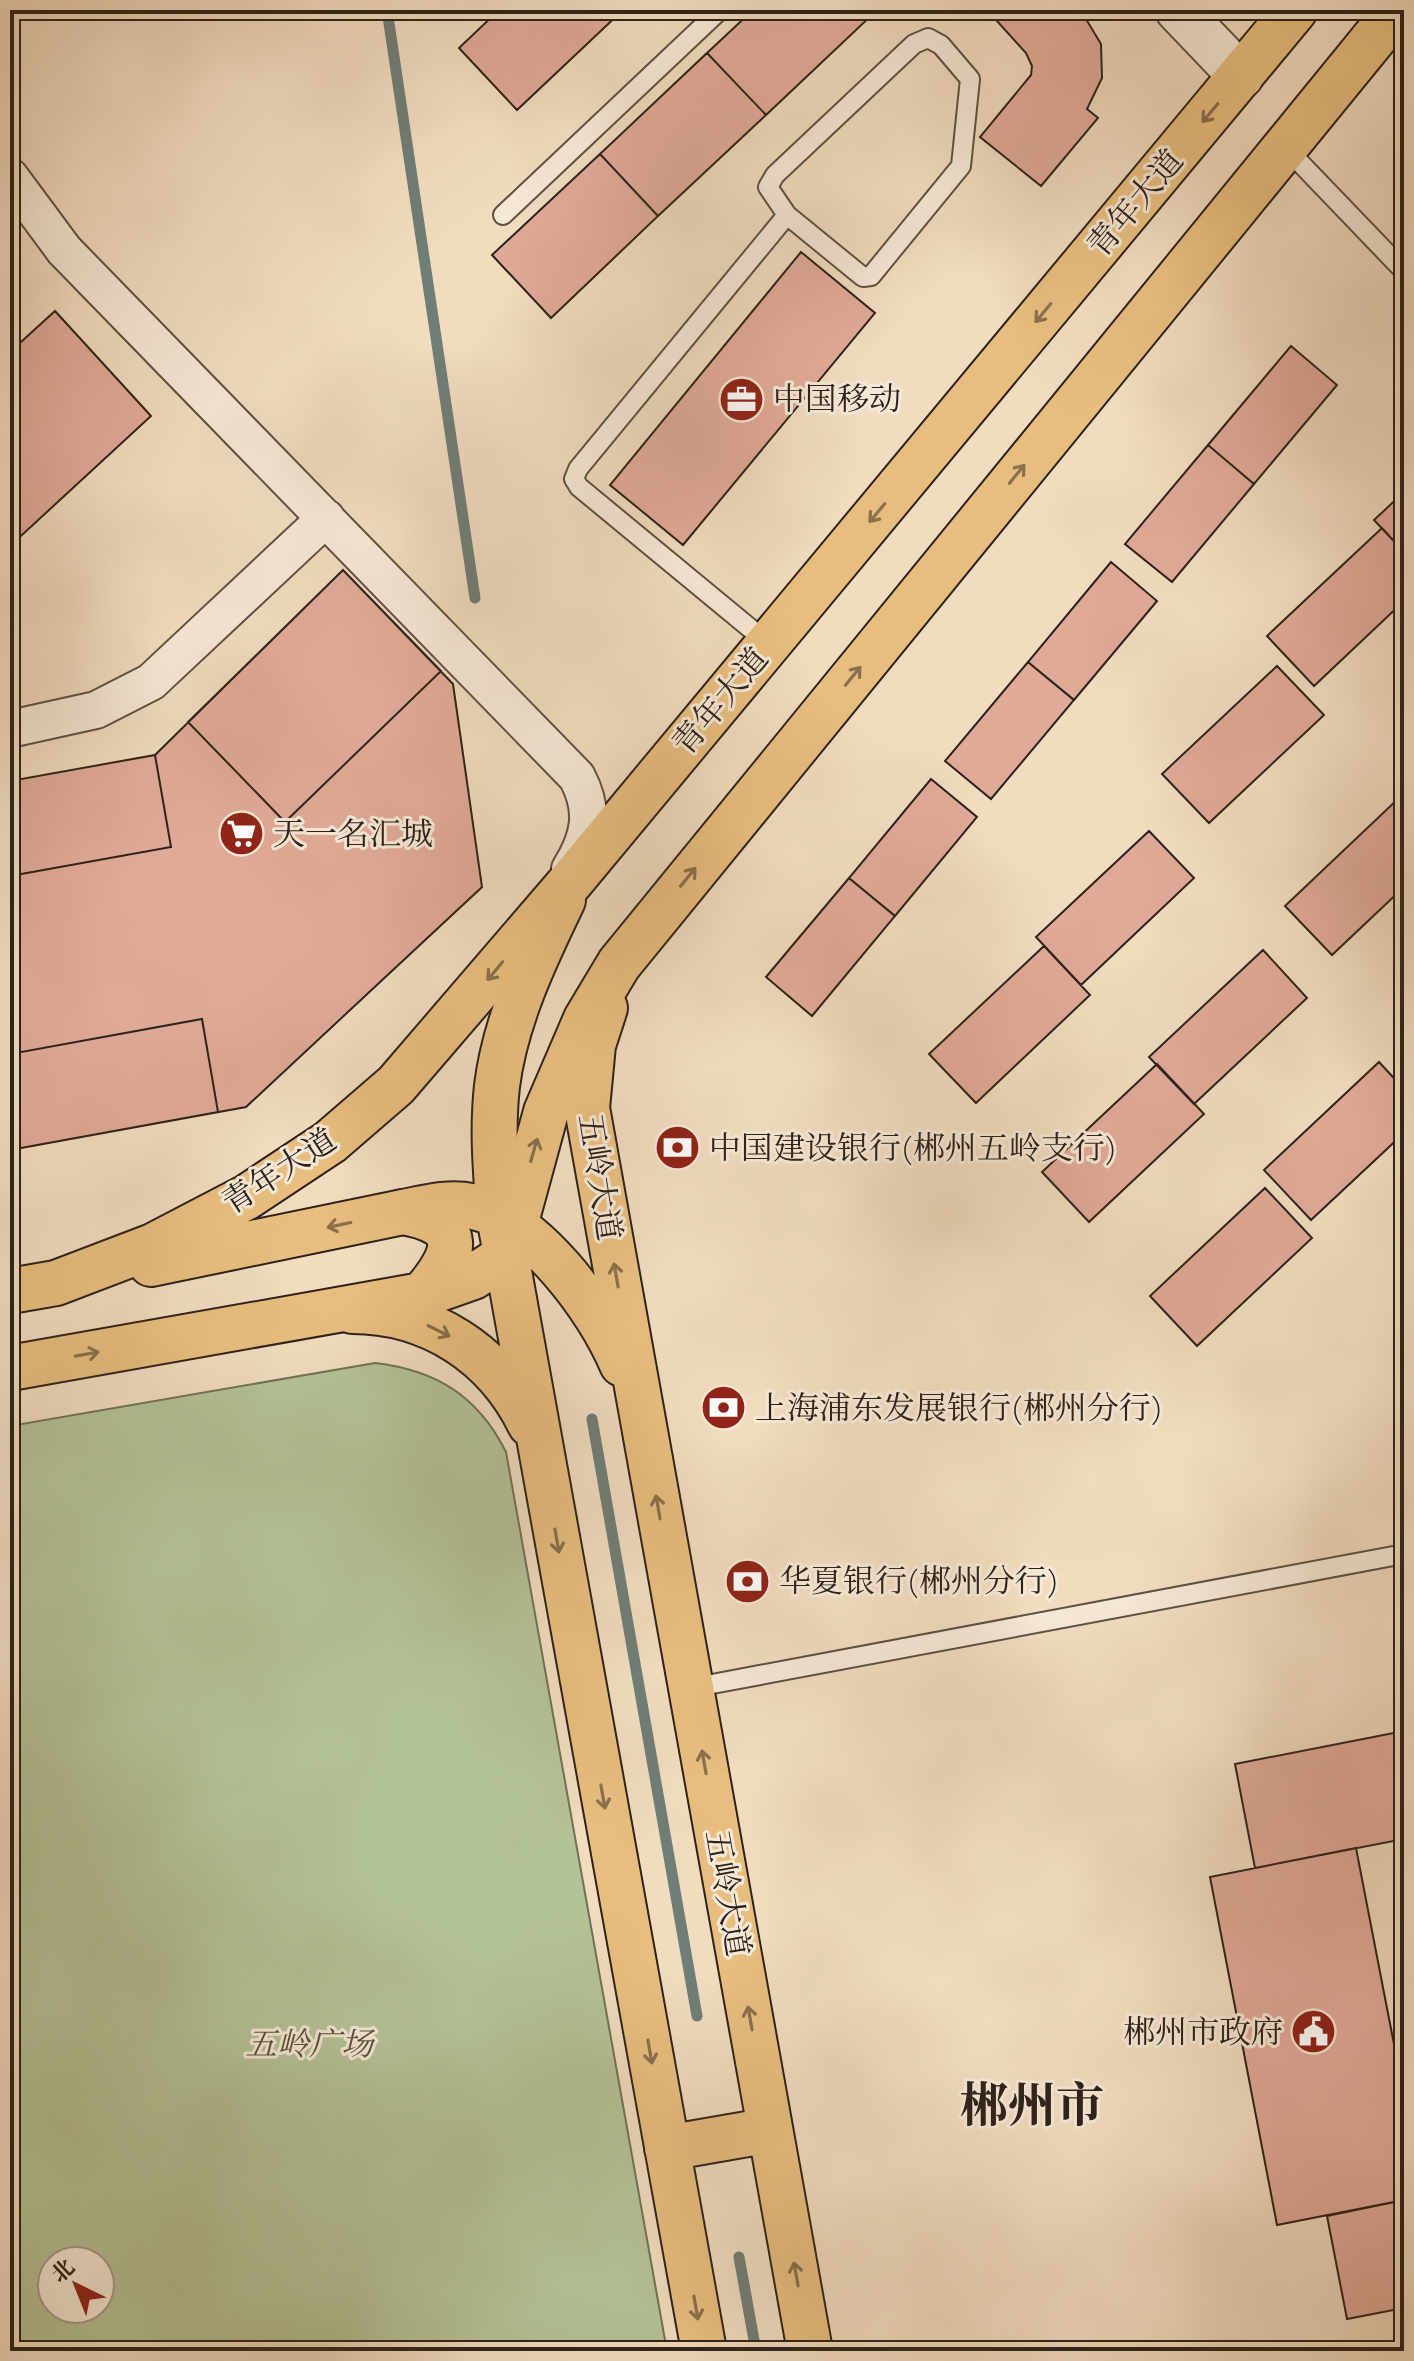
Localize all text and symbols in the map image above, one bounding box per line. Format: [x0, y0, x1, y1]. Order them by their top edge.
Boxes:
one-way arrow [1201, 103, 1219, 123]
street label: 青年大道 [1081, 143, 1191, 264]
one-way arrow [1034, 302, 1052, 323]
office icon: 中国移动 [718, 375, 766, 423]
place label: 中国移动 [773, 383, 901, 418]
one-way arrow [1008, 464, 1026, 485]
one-way arrow [868, 502, 886, 523]
street label: 青年大道 [666, 641, 776, 762]
one-way arrow [844, 666, 861, 687]
supermarket icon: 天一名汇城 [218, 810, 266, 858]
place label: 天一名汇城 [273, 818, 433, 853]
one-way arrow [679, 867, 697, 888]
one-way arrow [486, 960, 504, 981]
street label: 五岭大道 [571, 1111, 626, 1243]
street label: 青年大道 [216, 1122, 343, 1222]
bank icon: 中国建设银行(郴州五岭支行) [654, 1124, 702, 1172]
place label: 中国建设银行(郴州五岭支行) [709, 1132, 1117, 1167]
one-way arrow [527, 1137, 542, 1163]
one-way arrow [326, 1218, 352, 1233]
one-way arrow [608, 1263, 623, 1288]
one-way arrow [427, 1324, 451, 1339]
one-way arrow [74, 1346, 99, 1361]
bank icon: 上海浦东发展银行(郴州分行) [700, 1384, 748, 1432]
place label: 上海浦东发展银行(郴州分行) [755, 1391, 1163, 1427]
one-way arrow [649, 1494, 664, 1520]
one-way arrow [550, 1528, 565, 1553]
bank icon: 华夏银行(郴州分行) [724, 1557, 772, 1605]
place label: 华夏银行(郴州分行) [779, 1564, 1059, 1600]
one-way arrow [696, 1750, 711, 1776]
one-way arrow [597, 1783, 612, 1809]
street label: 五岭大道 [698, 1827, 755, 1959]
one-way arrow [742, 2006, 757, 2032]
public building icon: 郴州市政府 [1290, 2008, 1338, 2056]
place label: 郴州市政府 [1123, 2016, 1283, 2051]
park label: 五岭广场 [245, 2028, 376, 2063]
one-way arrow [643, 2039, 658, 2065]
district label: 郴州市 [960, 2080, 1104, 2133]
north arrow [36, 2245, 116, 2325]
text: 北 [47, 2256, 79, 2287]
one-way arrow [788, 2262, 803, 2287]
one-way arrow [690, 2295, 705, 2321]

